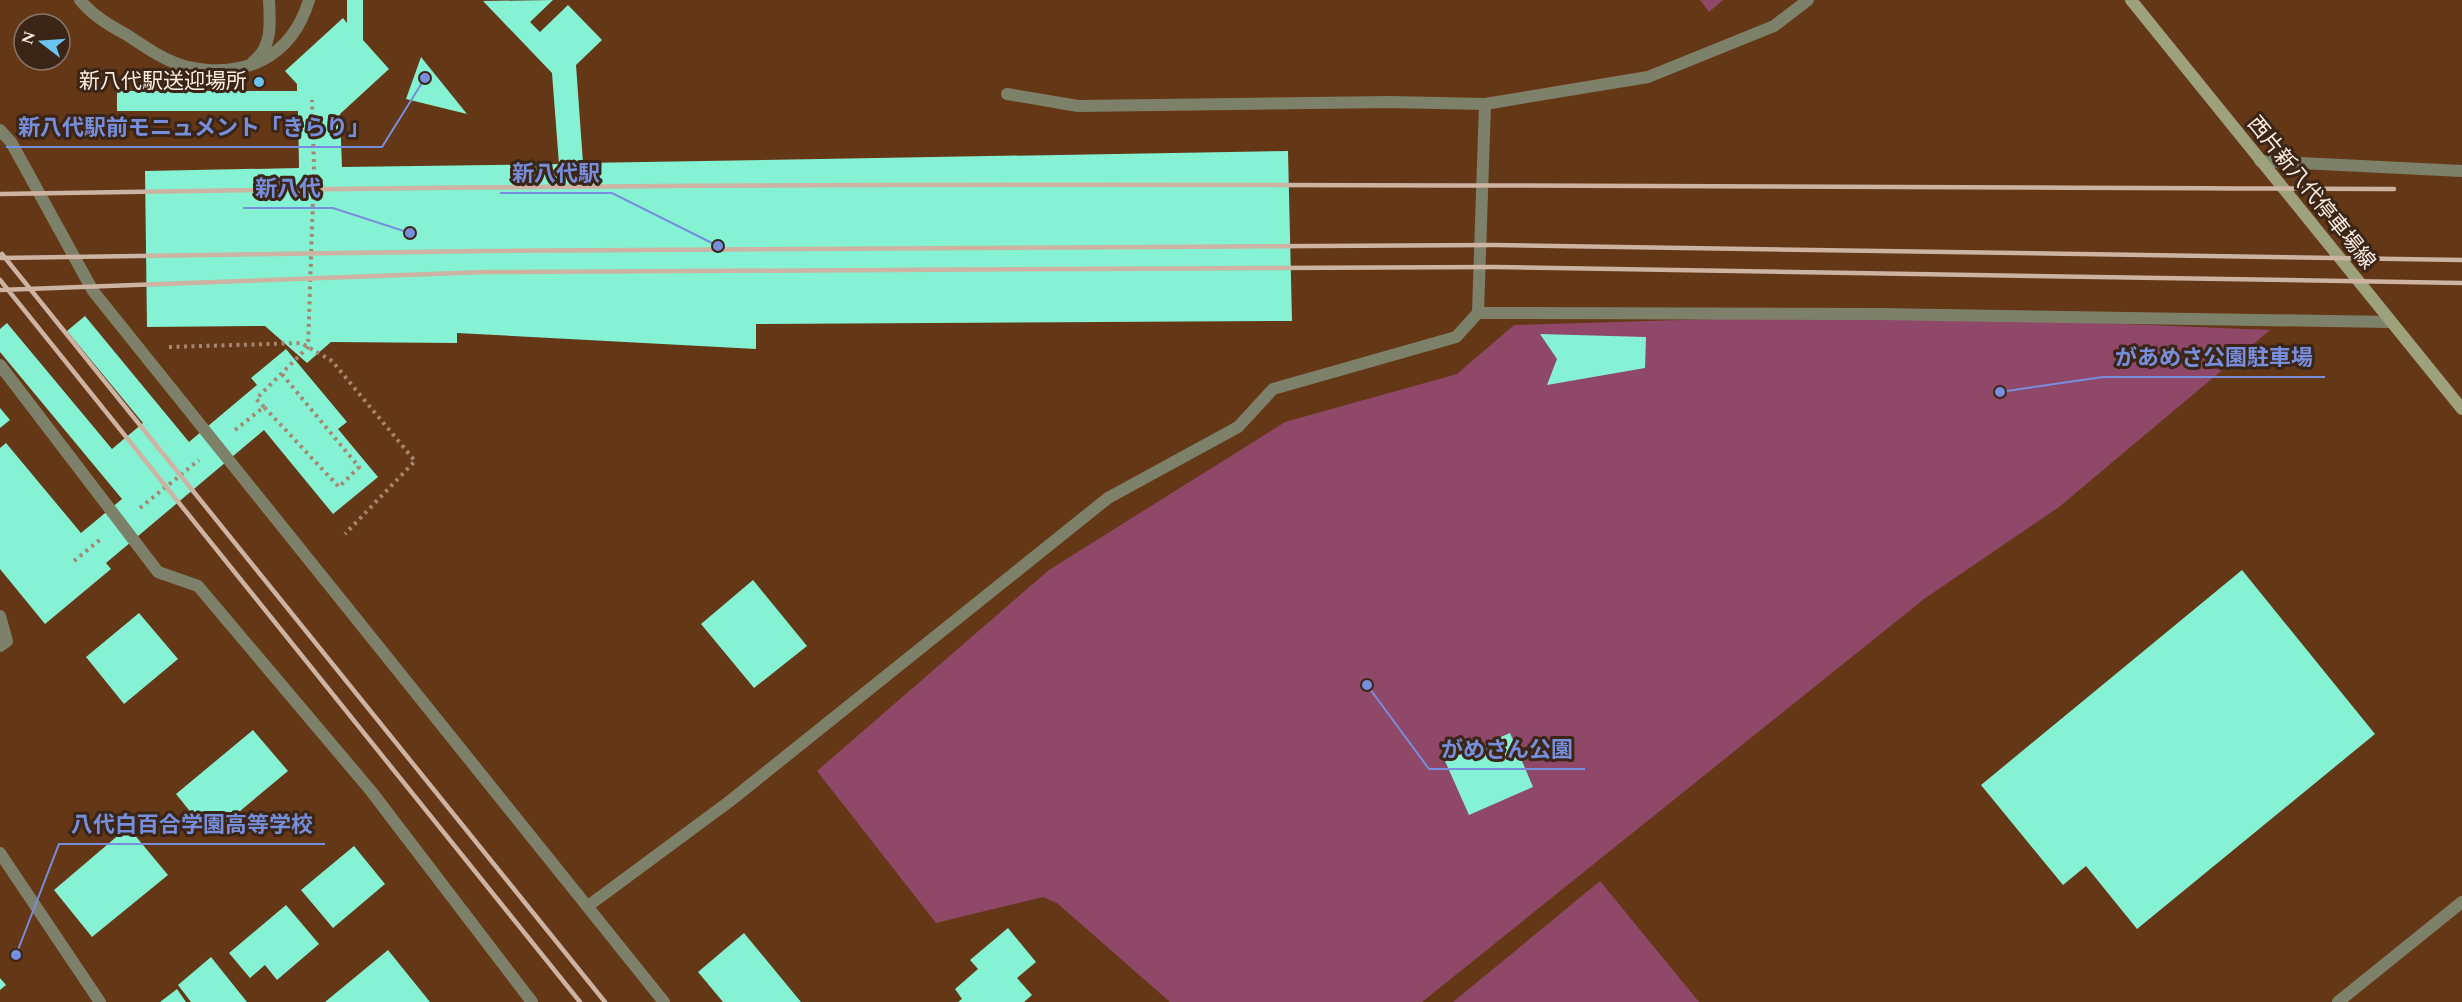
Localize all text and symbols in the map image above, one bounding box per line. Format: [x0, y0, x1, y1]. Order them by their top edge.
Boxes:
north arrow [12, 12, 72, 72]
text: N [15, 28, 42, 48]
place label: 新八代駅送迎場所 [79, 66, 247, 98]
marker: 新八代駅送迎場所 [252, 75, 266, 89]
callout: 新八代駅前モニュメント「きらり」 [6, 107, 382, 147]
street label: 西片新八代停車場線 [2239, 109, 2383, 277]
text: 新八代駅前モニュメント「きらり」 [18, 112, 370, 145]
callout: 新八代駅 [500, 153, 612, 193]
text: 新八代駅 [512, 158, 600, 191]
callout: 新八代 [243, 168, 333, 208]
text: 新八代 [255, 173, 321, 206]
callout: があめさ公園駐車場 [2103, 337, 2325, 377]
text: があめさ公園駐車場 [2115, 342, 2313, 375]
callout: がめさん公園 [1429, 729, 1585, 769]
text: がめさん公園 [1441, 734, 1573, 767]
callout: 八代白百合学園高等学校 [59, 804, 325, 844]
text: 八代白百合学園高等学校 [71, 809, 313, 842]

